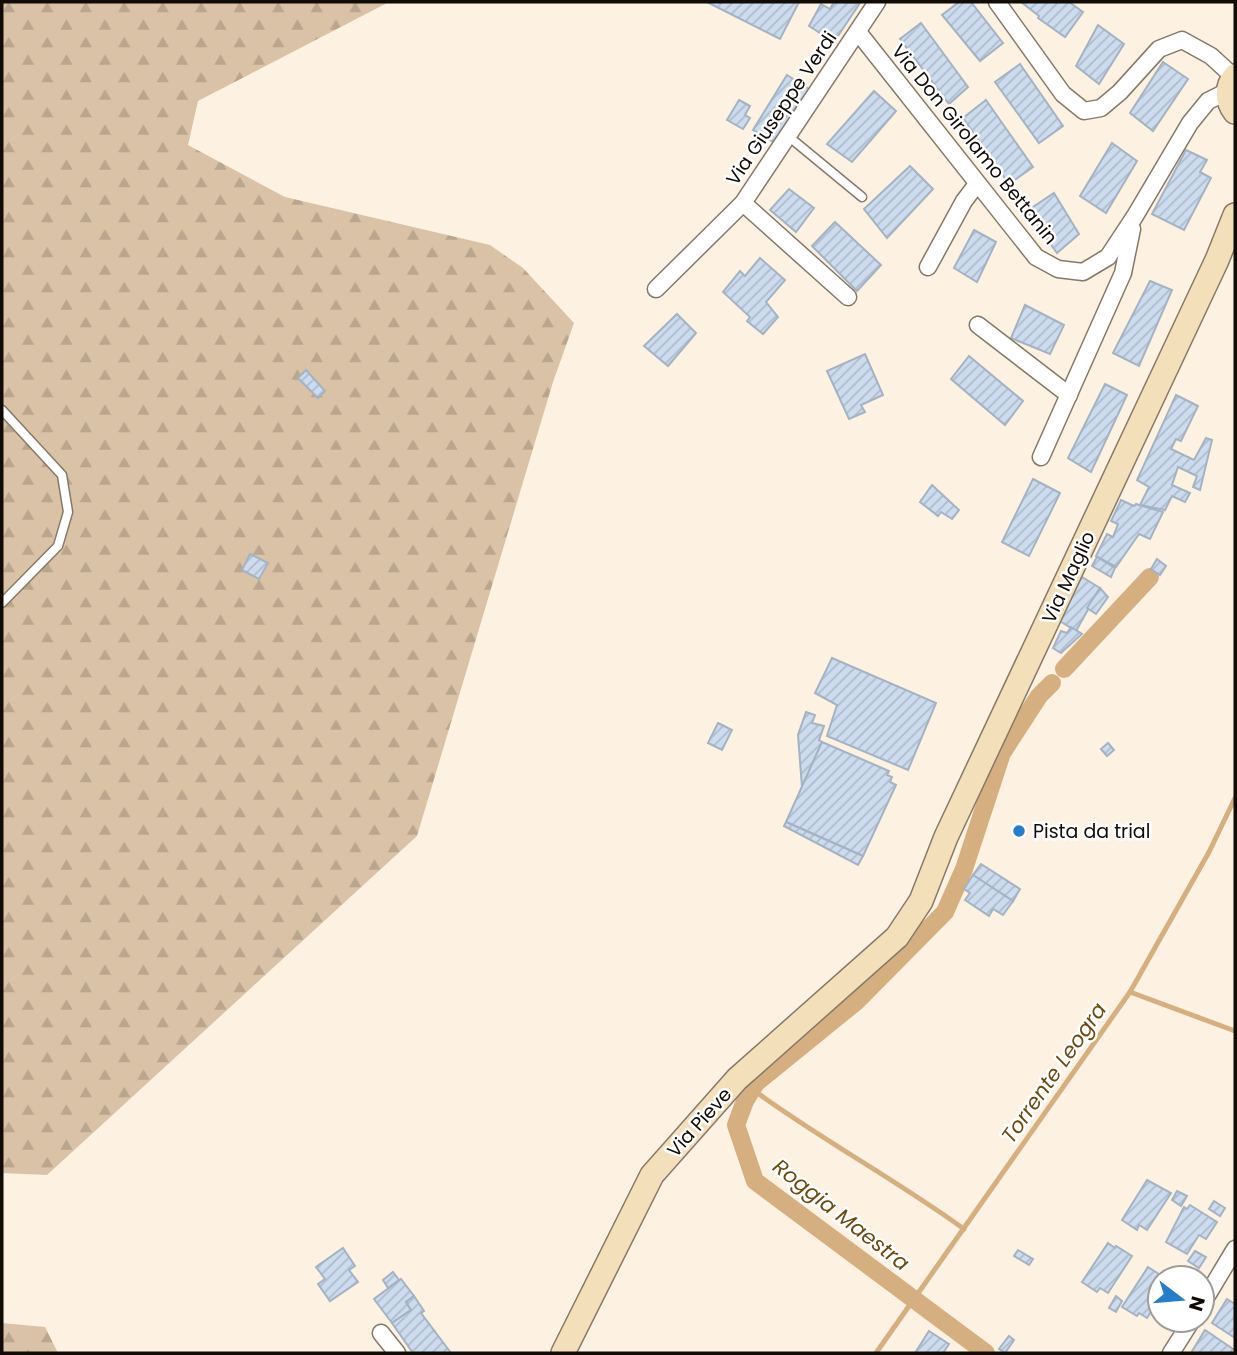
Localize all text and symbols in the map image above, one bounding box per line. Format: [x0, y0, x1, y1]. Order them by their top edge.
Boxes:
street label: Via Giuseppe Verdi [720, 26, 843, 191]
street label: Via Don Girolamo Bettanin [885, 39, 1064, 250]
street label: Via Maglio [1035, 527, 1102, 628]
place label: Pista da trial [1033, 818, 1150, 845]
marker: Pista da trial [1011, 823, 1027, 839]
water label: Torrente Leogra [994, 997, 1113, 1149]
street label: Via Pieve [661, 1082, 738, 1163]
water label: Roggia Maestra [767, 1152, 916, 1277]
north arrow [1146, 1264, 1216, 1334]
text: N [1182, 1293, 1212, 1314]

